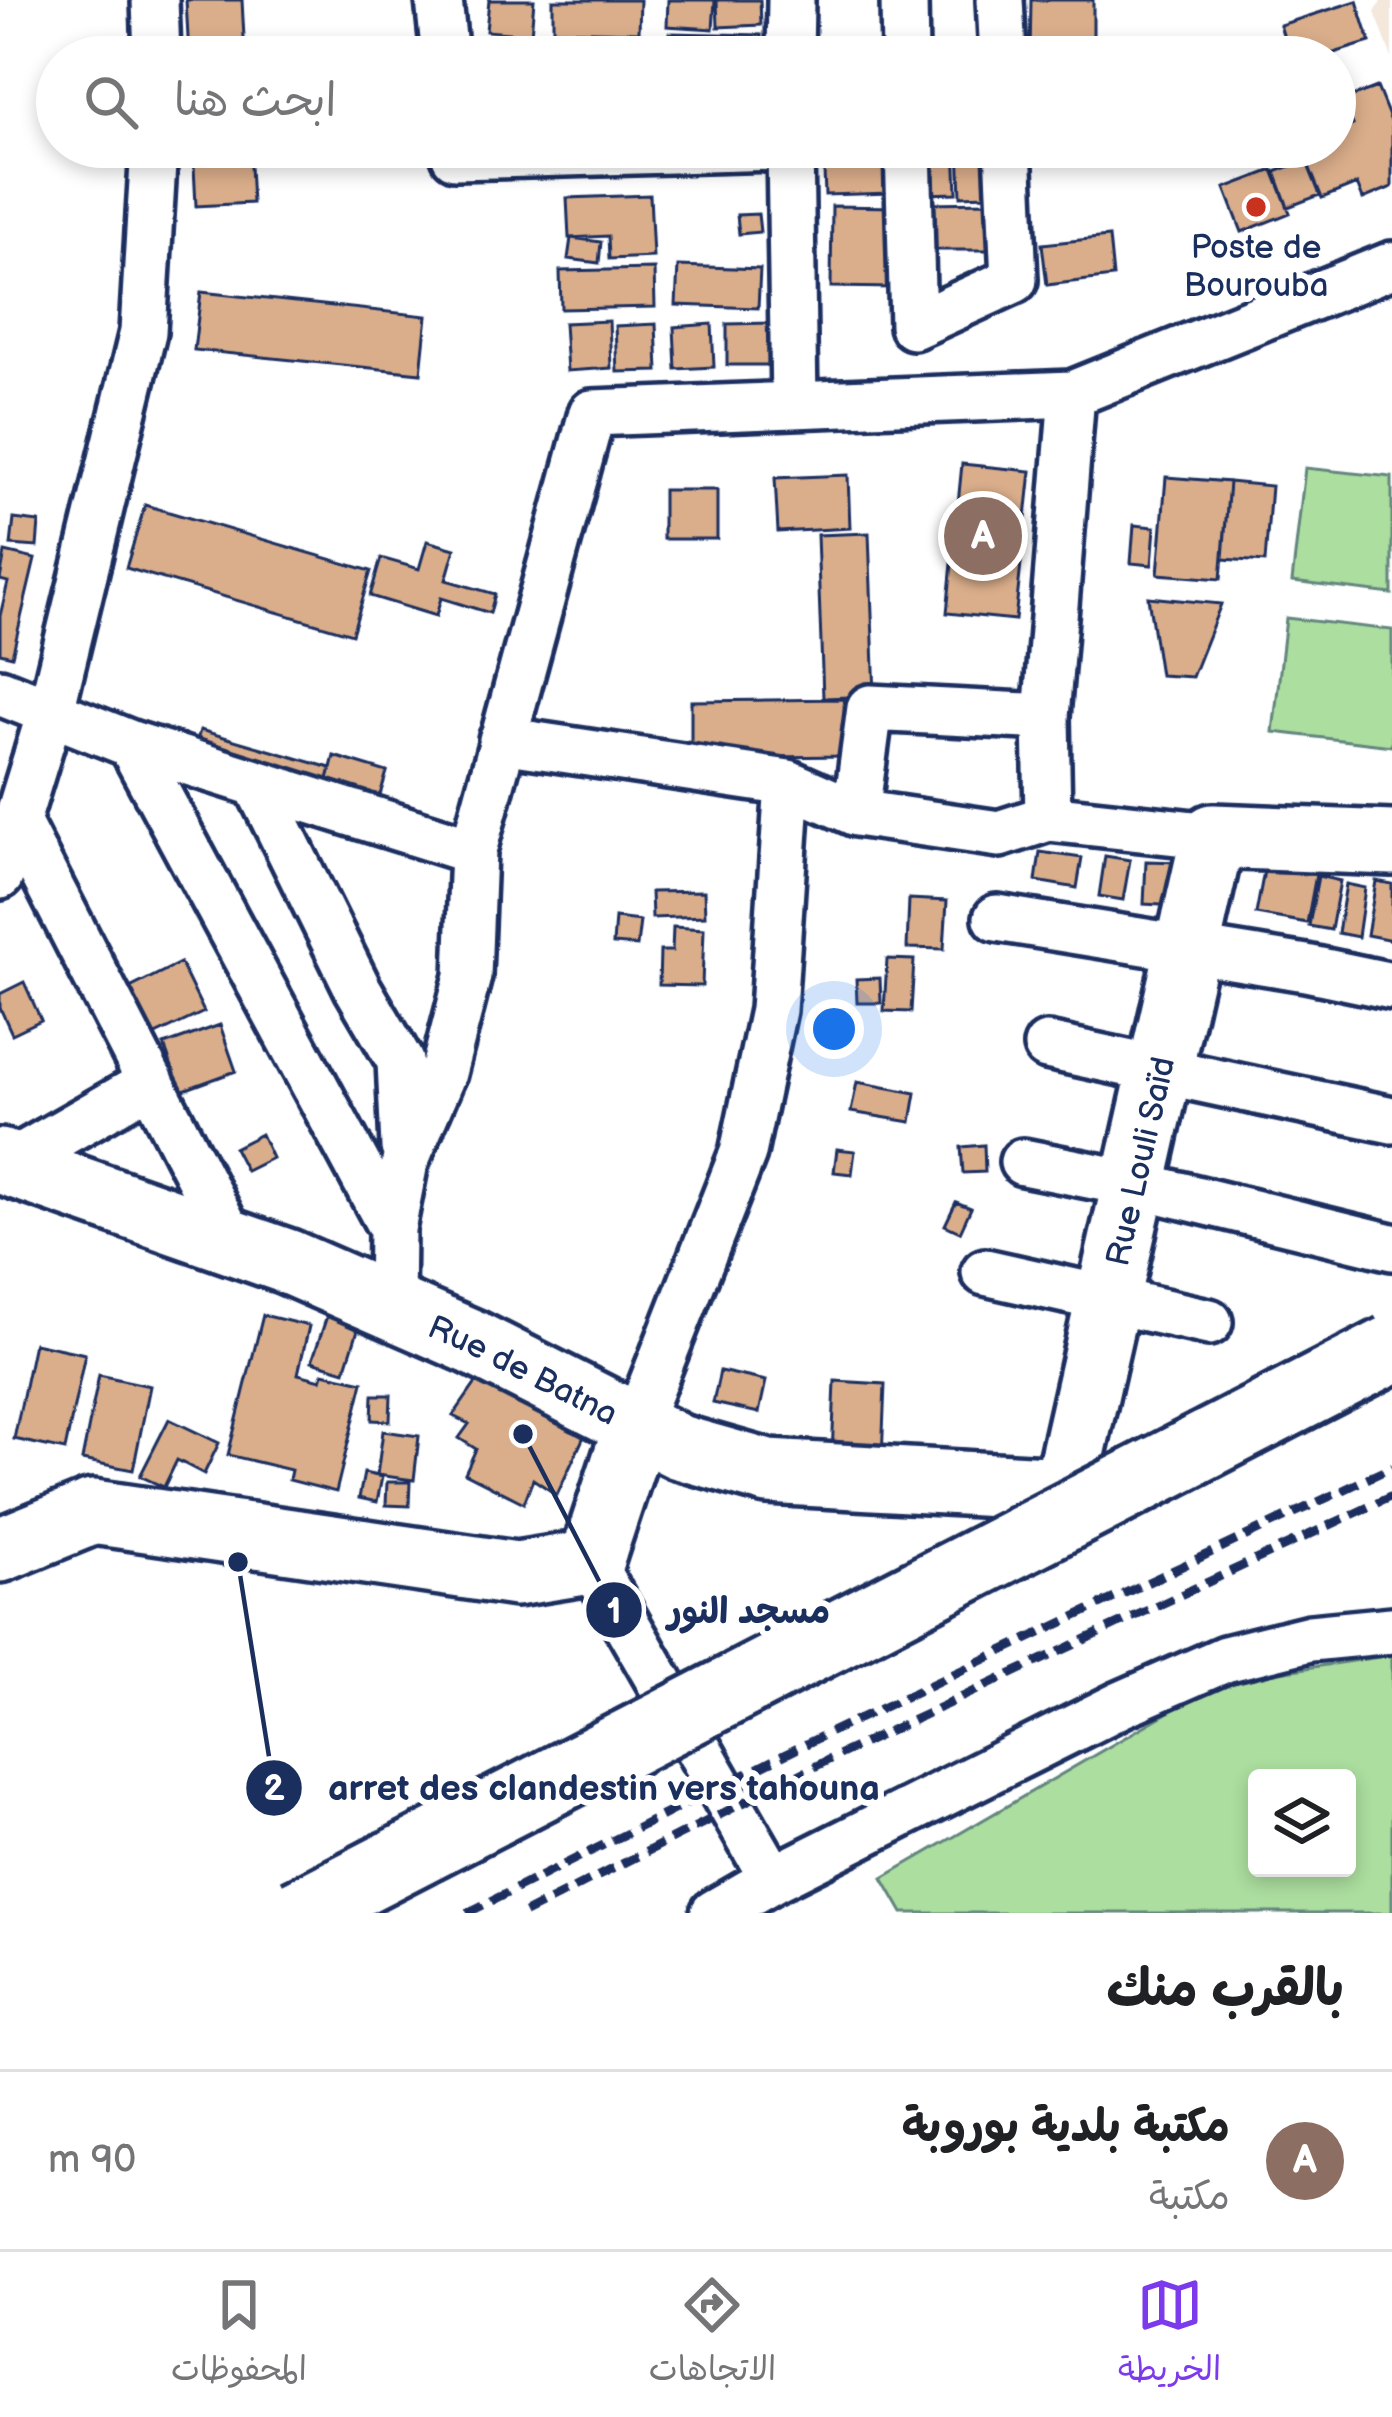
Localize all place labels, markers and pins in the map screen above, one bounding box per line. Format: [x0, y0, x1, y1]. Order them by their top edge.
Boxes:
marker: Poste de Bourouba [1243, 194, 1269, 220]
place label: Poste de Bourouba [1184, 228, 1328, 306]
pin: A [944, 491, 1022, 581]
callout: مسجد النور [584, 1574, 854, 1646]
callout: arret des clandestin vers tahouna [244, 1752, 903, 1824]

